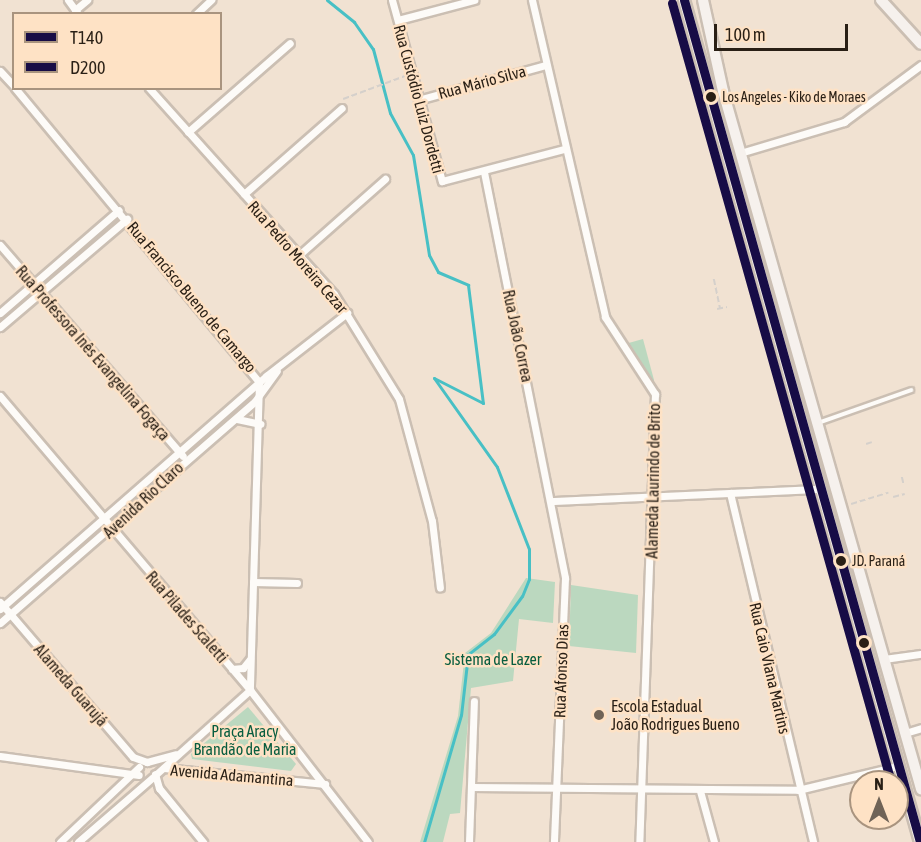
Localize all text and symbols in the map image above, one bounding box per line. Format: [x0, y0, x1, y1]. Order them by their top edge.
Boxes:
legend [12, 12, 222, 90]
scale bar [717, 12, 850, 50]
street label: Rua Custódio Luiz Dordetti [390, 22, 448, 176]
text: 100 m [725, 24, 766, 45]
text: T140 [70, 27, 103, 48]
text: D200 [70, 57, 105, 78]
street label: Rua Mário Silva [436, 61, 528, 103]
place label: Los Angeles - Kiko de Moraes [722, 89, 866, 105]
marker: Los Angeles - Kiko de Moraes [705, 91, 717, 103]
street label: Rua Pedro Moreira Cezar [244, 197, 352, 317]
street label: Rua Francisco Bueno de Camargo [123, 218, 261, 376]
street label: Rua Professora Inês Evangelina Fogaça [12, 262, 174, 444]
street label: Rua João Correa [499, 288, 537, 384]
street label: Alameda Laurindo de Brito [642, 403, 664, 559]
street label: Avenida Rio Claro [99, 458, 187, 542]
place label: JD. Paraná [852, 553, 905, 569]
marker: JD. Paraná [835, 555, 847, 567]
street label: Rua Pilades Scaletti [142, 567, 232, 667]
street label: Rua Caio Viana Martins [746, 600, 794, 736]
street label: Rua Afonso Dias [550, 624, 572, 718]
unlabelled marker [858, 637, 870, 649]
street label: Alameda Guarujá [30, 640, 112, 730]
park label: Sistema de Lazer [444, 649, 542, 669]
place label: Escola Estadual João Rodrigues Bueno [611, 696, 740, 734]
marker: Escola Estadual João Rodrigues Bueno [592, 708, 606, 722]
park label: Praça Aracy Brandão de Maria [194, 721, 296, 759]
street label: Avenida Adamantina [170, 760, 294, 790]
north arrow [849, 770, 909, 830]
text: N [874, 775, 884, 793]

